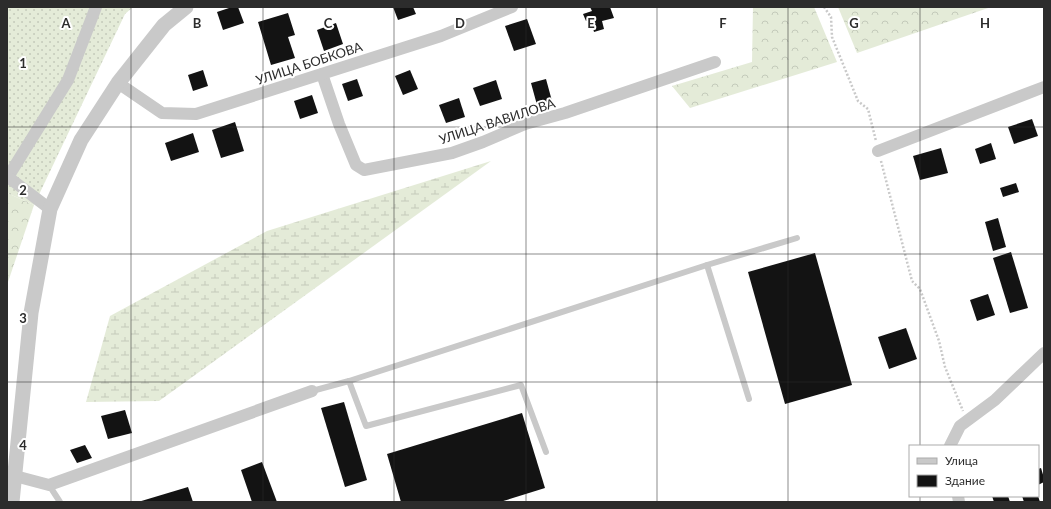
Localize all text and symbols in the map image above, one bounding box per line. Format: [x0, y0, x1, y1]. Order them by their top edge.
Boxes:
text: A [60, 15, 71, 31]
text: B [193, 15, 202, 31]
text: C [324, 15, 333, 31]
text: D [455, 15, 465, 31]
text: E [587, 15, 595, 31]
text: F [719, 15, 727, 31]
text: G [849, 15, 859, 31]
text: H [980, 15, 990, 31]
street label: УЛИЦА БОБКОВА [254, 38, 365, 88]
text: 1 [19, 55, 27, 71]
street label: УЛИЦА ВАВИЛОВА [437, 95, 557, 147]
text: 2 [19, 182, 27, 198]
text: 3 [19, 310, 27, 326]
text: 4 [19, 437, 27, 453]
legend [909, 445, 1039, 497]
text: Улица [945, 453, 978, 468]
text: Здание [945, 473, 985, 488]

